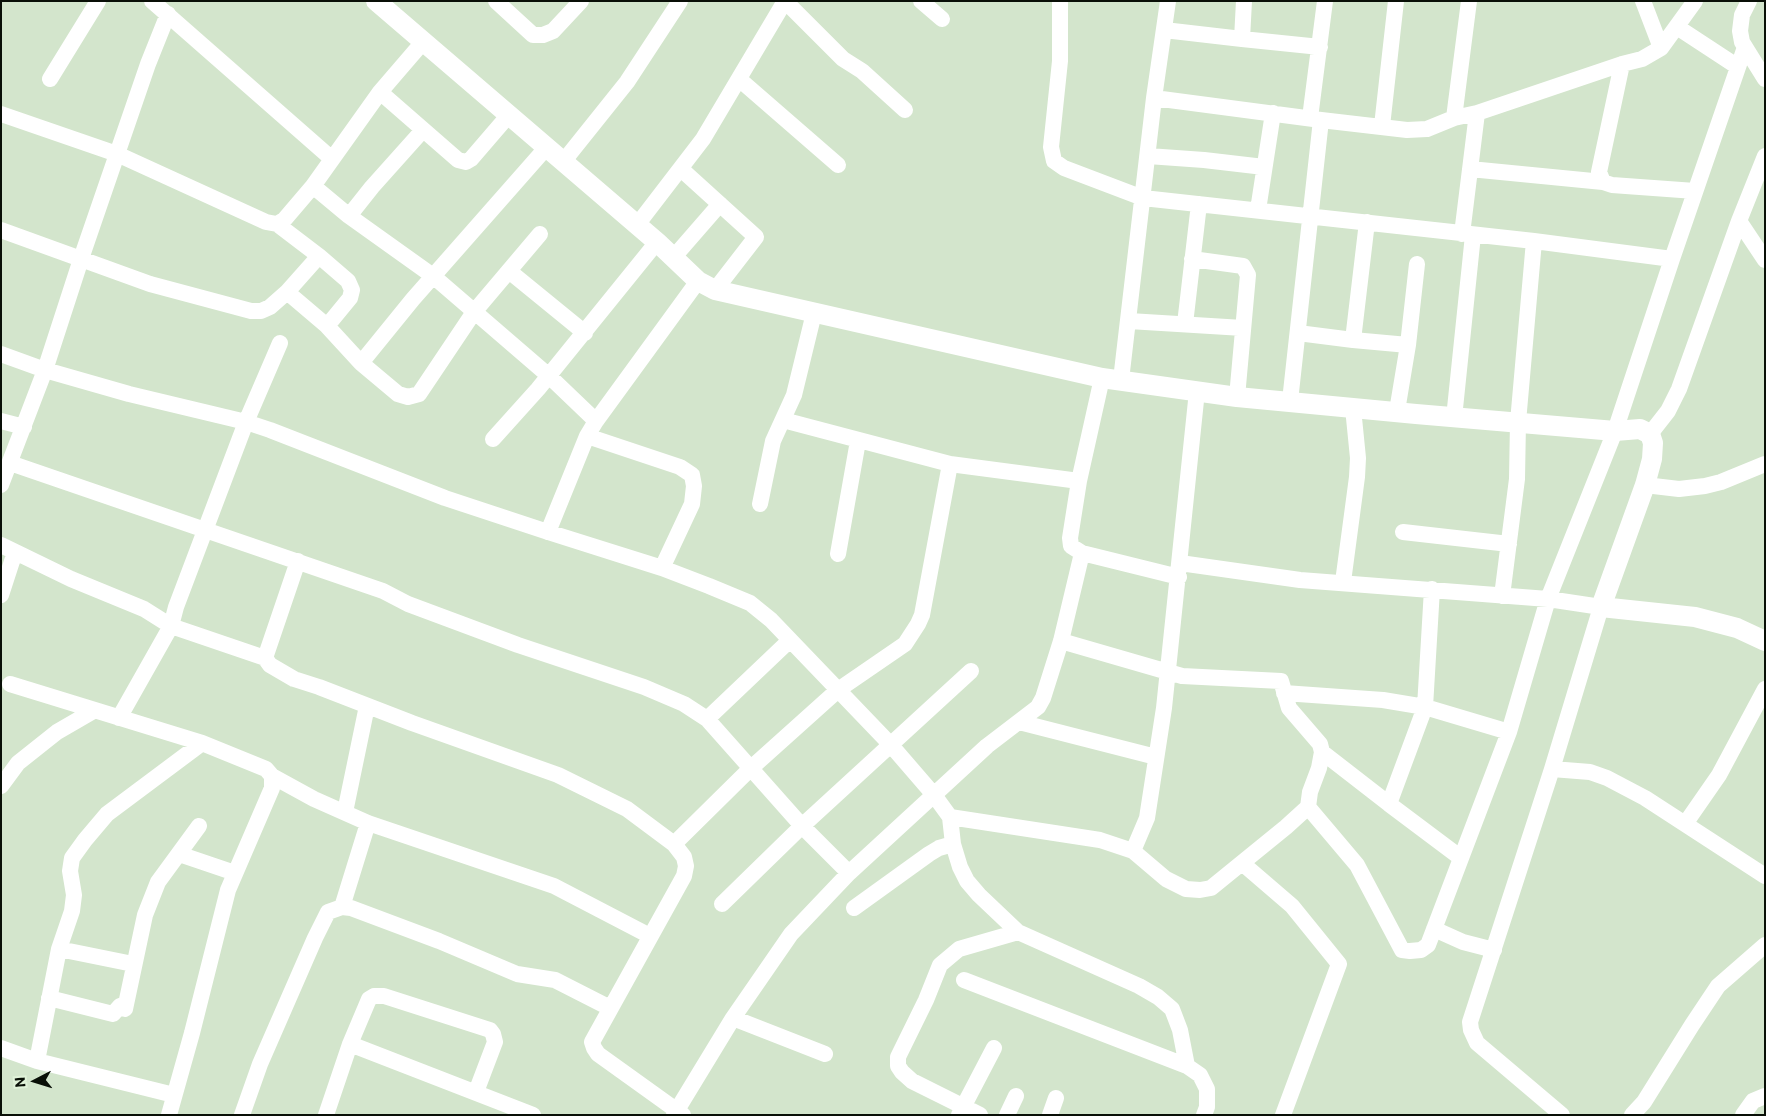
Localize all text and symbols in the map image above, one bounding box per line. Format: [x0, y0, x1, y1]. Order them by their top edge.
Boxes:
north arrow [10, 1056, 60, 1106]
text: N [11, 1076, 28, 1088]

